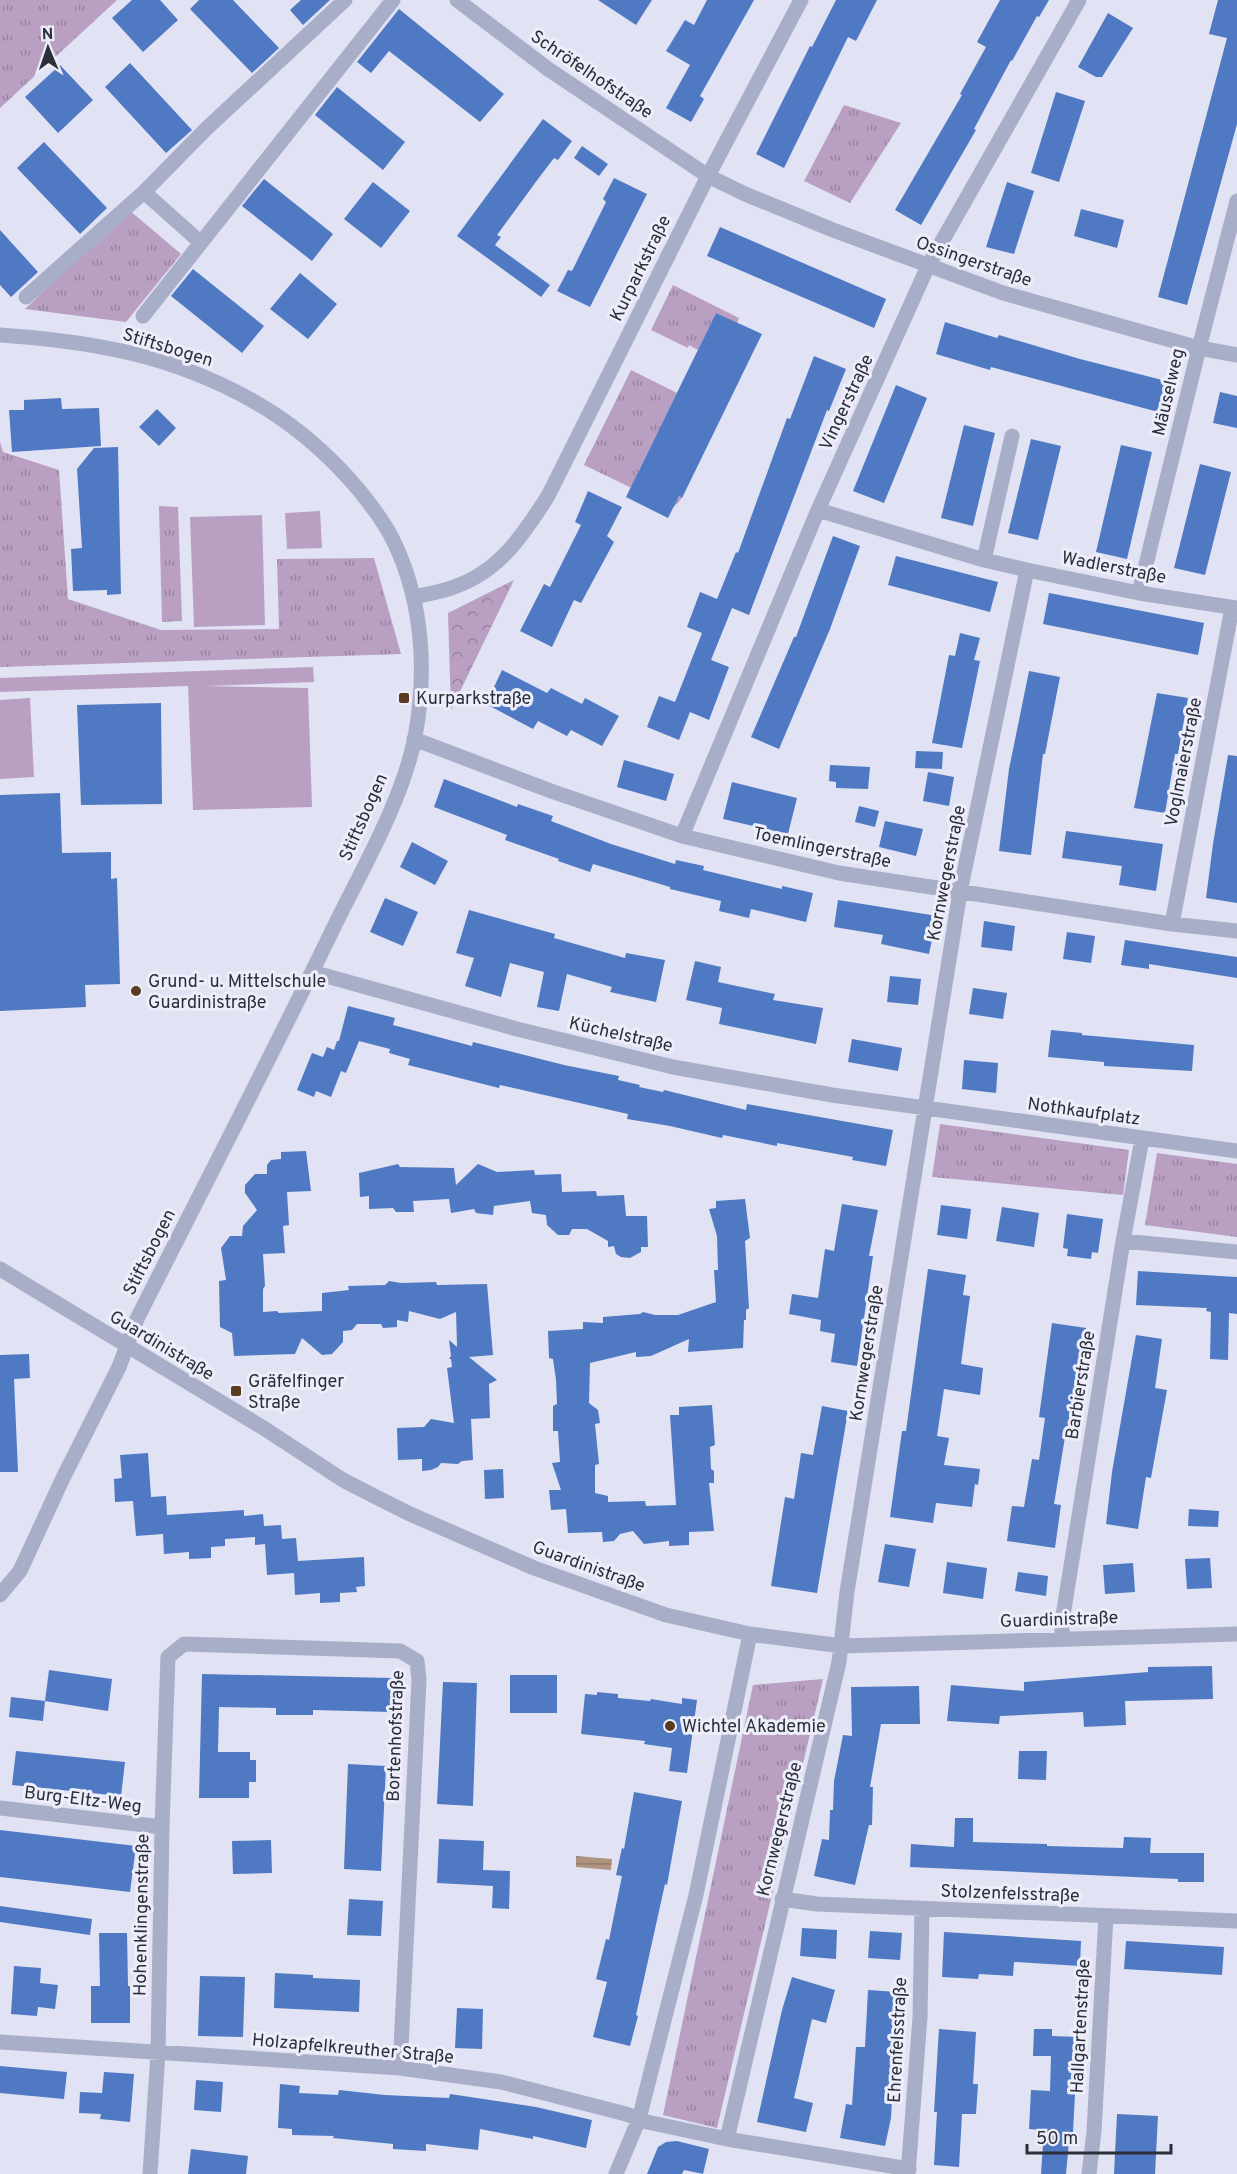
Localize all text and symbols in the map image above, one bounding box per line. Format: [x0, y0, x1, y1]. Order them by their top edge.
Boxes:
north arrow [18, 18, 78, 78]
text: N [41, 25, 54, 45]
street label: Schröfelhofstraße [526, 26, 657, 125]
street label: Kurparkstraße [606, 212, 677, 326]
street label: Ossingerstraße [912, 232, 1035, 293]
street label: Stiftsbogen [119, 324, 216, 373]
street label: Mäuselweg [1148, 346, 1191, 438]
street label: Vingerstraße [815, 351, 880, 454]
street label: Wadlerstraße [1059, 547, 1168, 590]
place label: Kurparkstraße [416, 688, 531, 711]
marker: Kurparkstraße [397, 691, 411, 705]
street label: Voglmaierstraße [1161, 696, 1208, 829]
street label: Stiftsbogen [335, 770, 394, 865]
street label: Kornwegerstraße [923, 803, 972, 943]
street label: Toemlingerstraße [750, 823, 893, 874]
place label: Grund- u. Mittelschule Guardinistraße [148, 971, 326, 1015]
marker: Grund- u. Mittelschule Guardinistraße [129, 984, 143, 998]
street label: Küchelstraße [567, 1012, 675, 1059]
street label: Nothkaufplatz [1026, 1093, 1142, 1132]
street label: Stiftsbogen [119, 1206, 182, 1300]
street label: Kornwegerstraße [845, 1283, 890, 1423]
street label: Guardinistraße [105, 1306, 218, 1387]
street label: Barbierstraße [1062, 1329, 1101, 1441]
place label: Gräfelfinger Straße [248, 1371, 344, 1415]
marker: Gräfelfinger Straße [229, 1384, 243, 1398]
street label: Guardinistraße [529, 1536, 648, 1598]
street label: Guardinistraße [999, 1607, 1119, 1634]
street label: Bortenhofstraße [383, 1670, 410, 1802]
place label: Wichtel Akademie [682, 1716, 826, 1739]
marker: Wichtel Akademie [663, 1719, 677, 1733]
street label: Kornwegerstraße [753, 1760, 808, 1899]
street label: Burg-Eltz-Weg [23, 1782, 143, 1819]
street label: Hohenklingenstraße [130, 1834, 155, 1996]
street label: Stolzenfelsstraße [940, 1881, 1080, 1908]
street label: Hallgartenstraße [1066, 1958, 1097, 2094]
street label: Ehrenfelsstraße [884, 1976, 913, 2104]
street label: Holzapfelkreuther Straße [251, 2029, 455, 2070]
scale bar [1027, 2117, 1171, 2155]
text: 50 m [1036, 2128, 1078, 2151]

